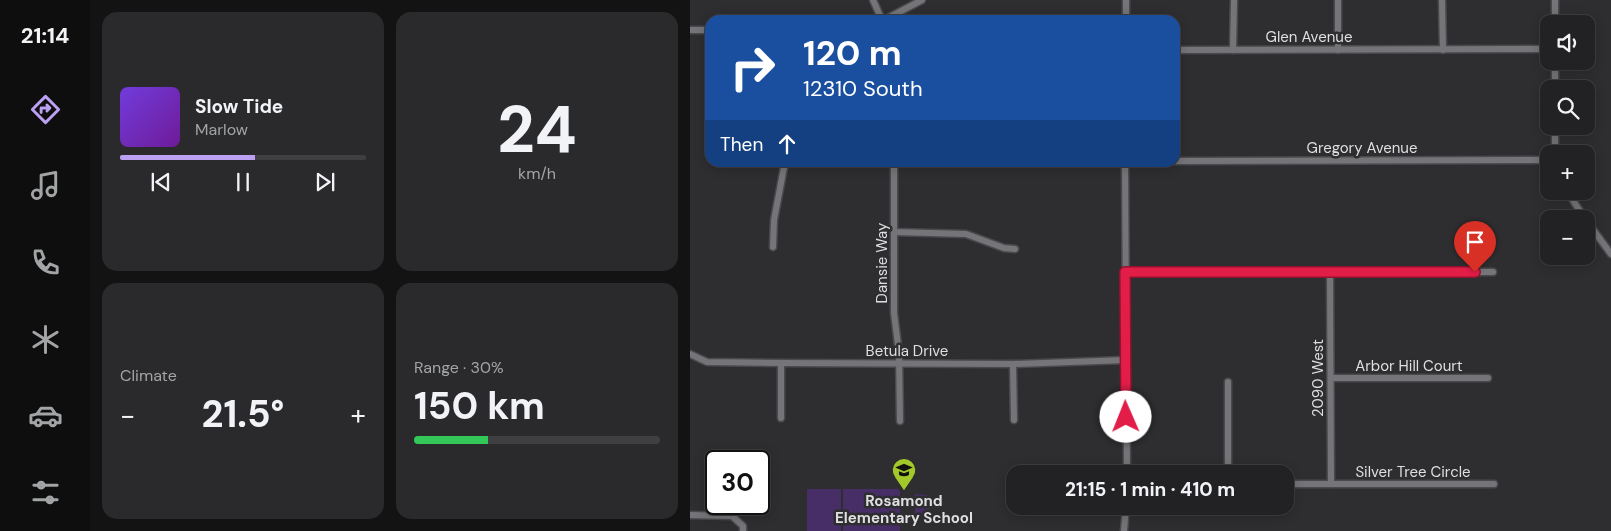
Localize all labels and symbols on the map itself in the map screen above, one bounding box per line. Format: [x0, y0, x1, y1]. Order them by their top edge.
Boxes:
street label: Glen Avenue [1266, 27, 1352, 47]
street label: Gregory Avenue [1307, 138, 1417, 158]
pin [1454, 221, 1496, 272]
street label: Dansie Way [872, 222, 892, 303]
street label: 2090 West [1308, 339, 1328, 417]
street label: Betula Drive [866, 341, 948, 361]
street label: Arbor Hill Court [1355, 356, 1463, 376]
position arrow [1099, 390, 1151, 442]
speed limit sign: 30 [705, 450, 770, 515]
school or university icon: Rosamond Elementary School [891, 457, 917, 491]
street label: Silver Tree Circle [1355, 462, 1471, 482]
place label: Rosamond Elementary School [835, 491, 973, 528]

